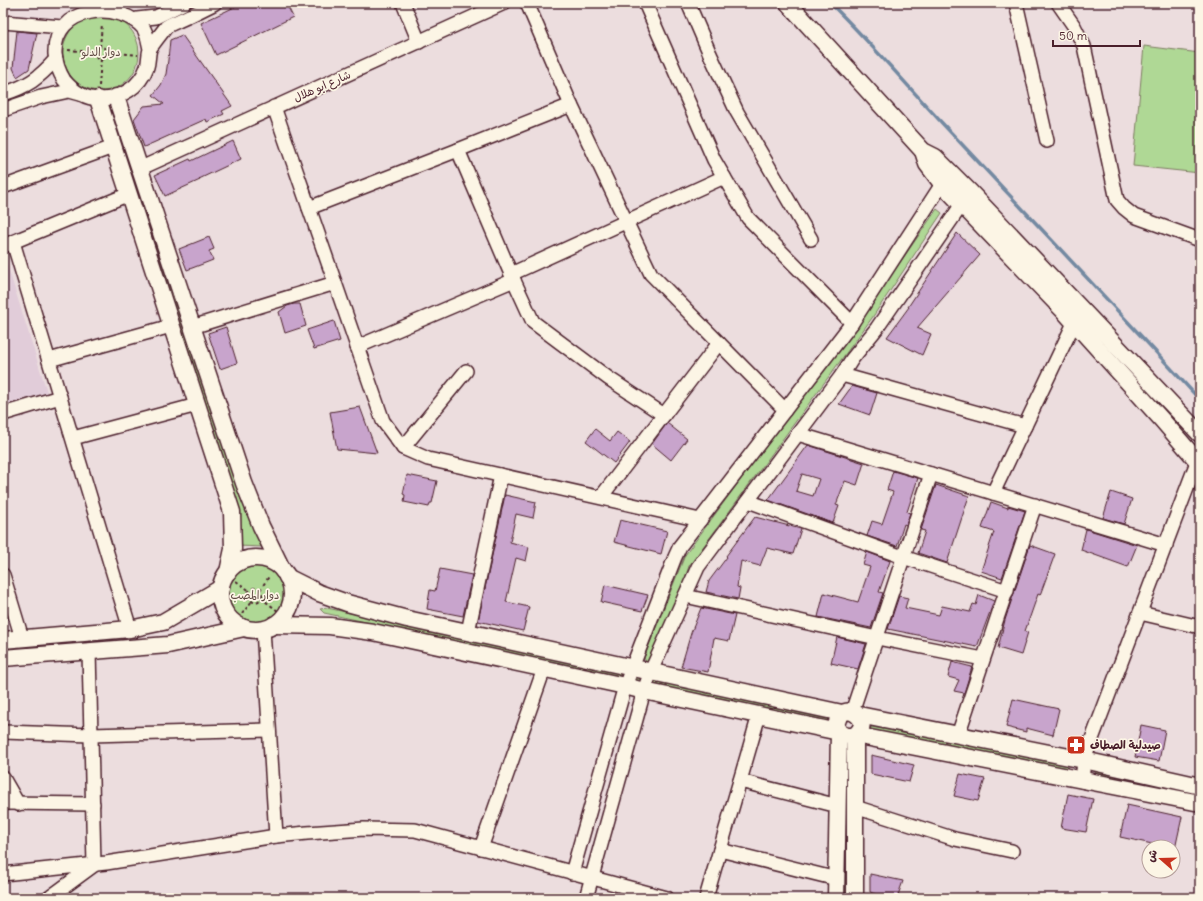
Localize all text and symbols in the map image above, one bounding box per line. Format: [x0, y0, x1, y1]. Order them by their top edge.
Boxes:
scale bar [1053, 22, 1140, 48]
text: 50 m [1059, 28, 1088, 43]
park label: دوار الدلو [80, 45, 121, 60]
street label: شارع ابو هلال [291, 67, 354, 107]
park label: دوار المصب [231, 588, 279, 603]
pharmacy icon: صيدلية الصطاف [1065, 734, 1087, 756]
place label: صيدلية الصطاف [1090, 738, 1161, 752]
north arrow [1141, 839, 1181, 879]
text: ش [1143, 847, 1160, 864]

